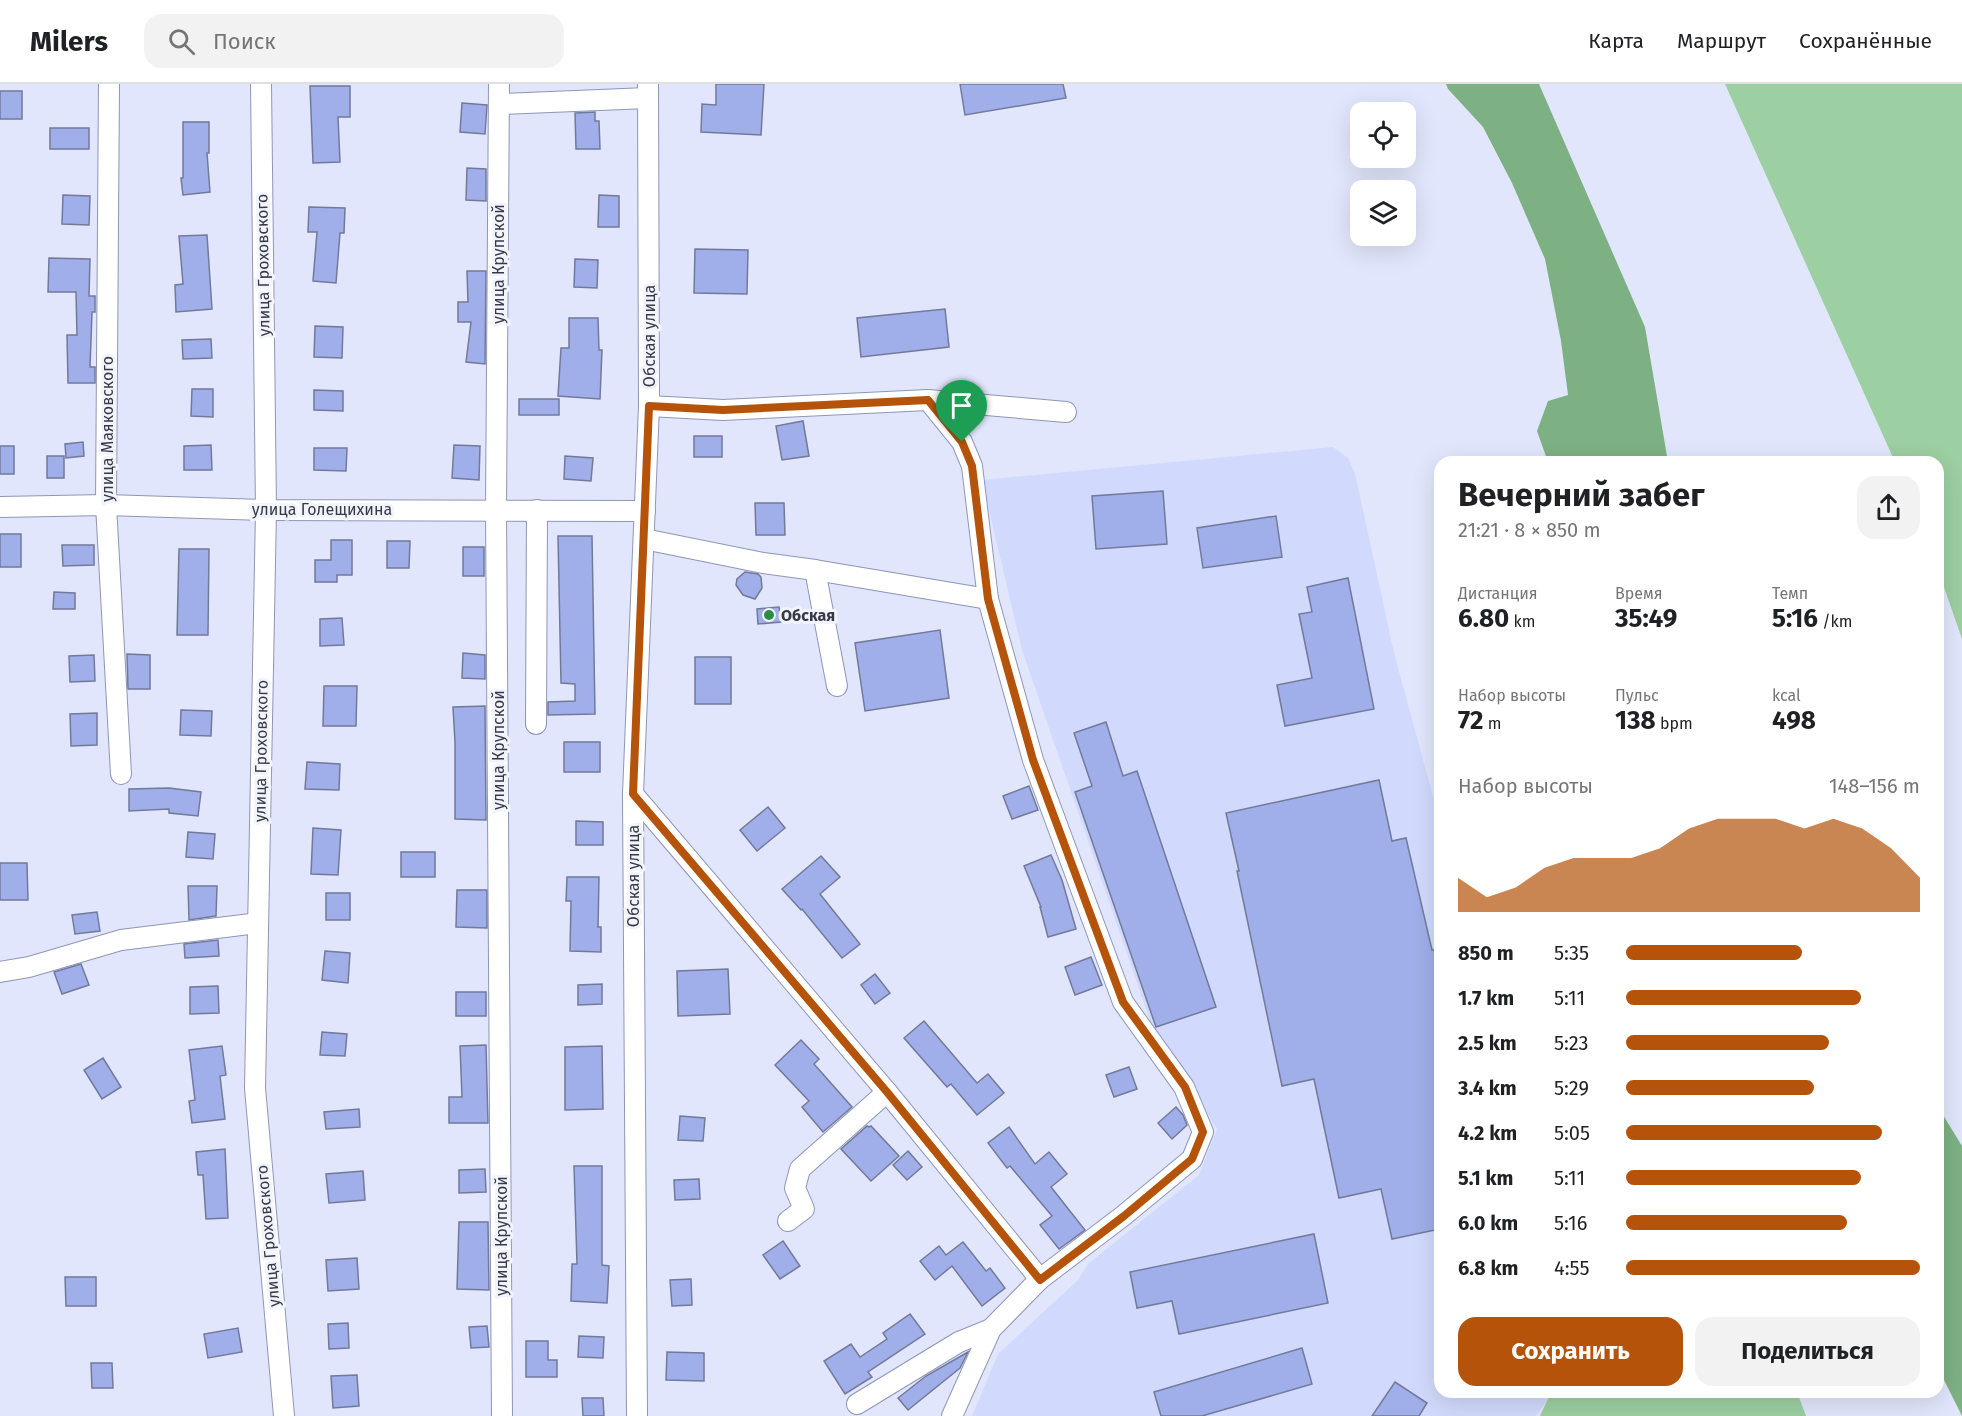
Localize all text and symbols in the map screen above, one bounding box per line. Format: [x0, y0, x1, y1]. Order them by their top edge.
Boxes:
search box [144, 14, 564, 68]
text: Milers [30, 25, 108, 58]
icon: search [165, 25, 198, 58]
text: Поиск [213, 28, 276, 55]
text: Карта [1588, 28, 1644, 54]
text: Маршрут [1677, 28, 1766, 54]
text: Сохранённые [1799, 28, 1932, 54]
map controls [1350, 102, 1416, 246]
button: locate [1350, 102, 1416, 168]
button: layers [1350, 180, 1416, 246]
street label: улица Гроховского [252, 194, 274, 336]
street label: улица Крупской [489, 204, 508, 324]
street label: Обская улица [640, 285, 659, 387]
street label: улица Маяковского [98, 356, 117, 502]
pin [936, 380, 987, 442]
icon: arrive [945, 389, 978, 422]
text: Вечерний забег [1458, 475, 1704, 515]
button: share [1857, 476, 1920, 539]
street label: улица Голещихина [252, 500, 392, 519]
text: 21:21 · 8 × 850 m [1458, 518, 1601, 542]
text: Дистанция [1458, 584, 1538, 603]
text: Время [1615, 584, 1663, 603]
text: Темп [1772, 584, 1808, 603]
text: 6.80 [1458, 603, 1509, 634]
text: 35:49 [1615, 603, 1677, 634]
text: 5:16 [1772, 603, 1818, 634]
place label: Обская [781, 606, 835, 625]
marker: Обская [762, 608, 776, 622]
text: km [1509, 612, 1535, 631]
text: /km [1818, 612, 1853, 631]
street label: улица Гроховского [250, 680, 272, 822]
text: Набор высоты [1458, 686, 1566, 705]
text: Пульс [1615, 686, 1659, 705]
text: kcal [1772, 686, 1801, 705]
street label: улица Крупской [489, 690, 508, 810]
text: 72 [1458, 705, 1483, 736]
text: 138 [1615, 705, 1656, 736]
text: 498 [1772, 705, 1816, 736]
text: m [1483, 714, 1501, 733]
text: bpm [1656, 714, 1693, 733]
text: Набор высоты [1458, 774, 1593, 798]
text: 148–156 m [1829, 774, 1920, 798]
street label: Обская улица [624, 825, 643, 927]
text: 850 m [1458, 941, 1514, 965]
text: 5:35 [1554, 941, 1589, 965]
text: 1.7 km [1458, 986, 1514, 1010]
text: 5:11 [1554, 986, 1585, 1010]
text: 2.5 km [1458, 1031, 1517, 1055]
text: 5:23 [1554, 1031, 1589, 1055]
text: 3.4 km [1458, 1076, 1517, 1100]
text: 5:29 [1554, 1076, 1589, 1100]
text: 4.2 km [1458, 1121, 1517, 1145]
text: 5:05 [1554, 1121, 1590, 1145]
street label: улица Гроховского [252, 1164, 284, 1308]
text: 5.1 km [1458, 1166, 1513, 1190]
text: 5:11 [1554, 1166, 1585, 1190]
street label: улица Крупской [492, 1176, 511, 1296]
text: 6.0 km [1458, 1211, 1518, 1235]
text: 5:16 [1554, 1211, 1587, 1235]
text: 6.8 km [1458, 1256, 1518, 1280]
text: 4:55 [1554, 1256, 1589, 1280]
button: Сохранить [1458, 1317, 1683, 1386]
button: Поделиться [1695, 1317, 1920, 1386]

